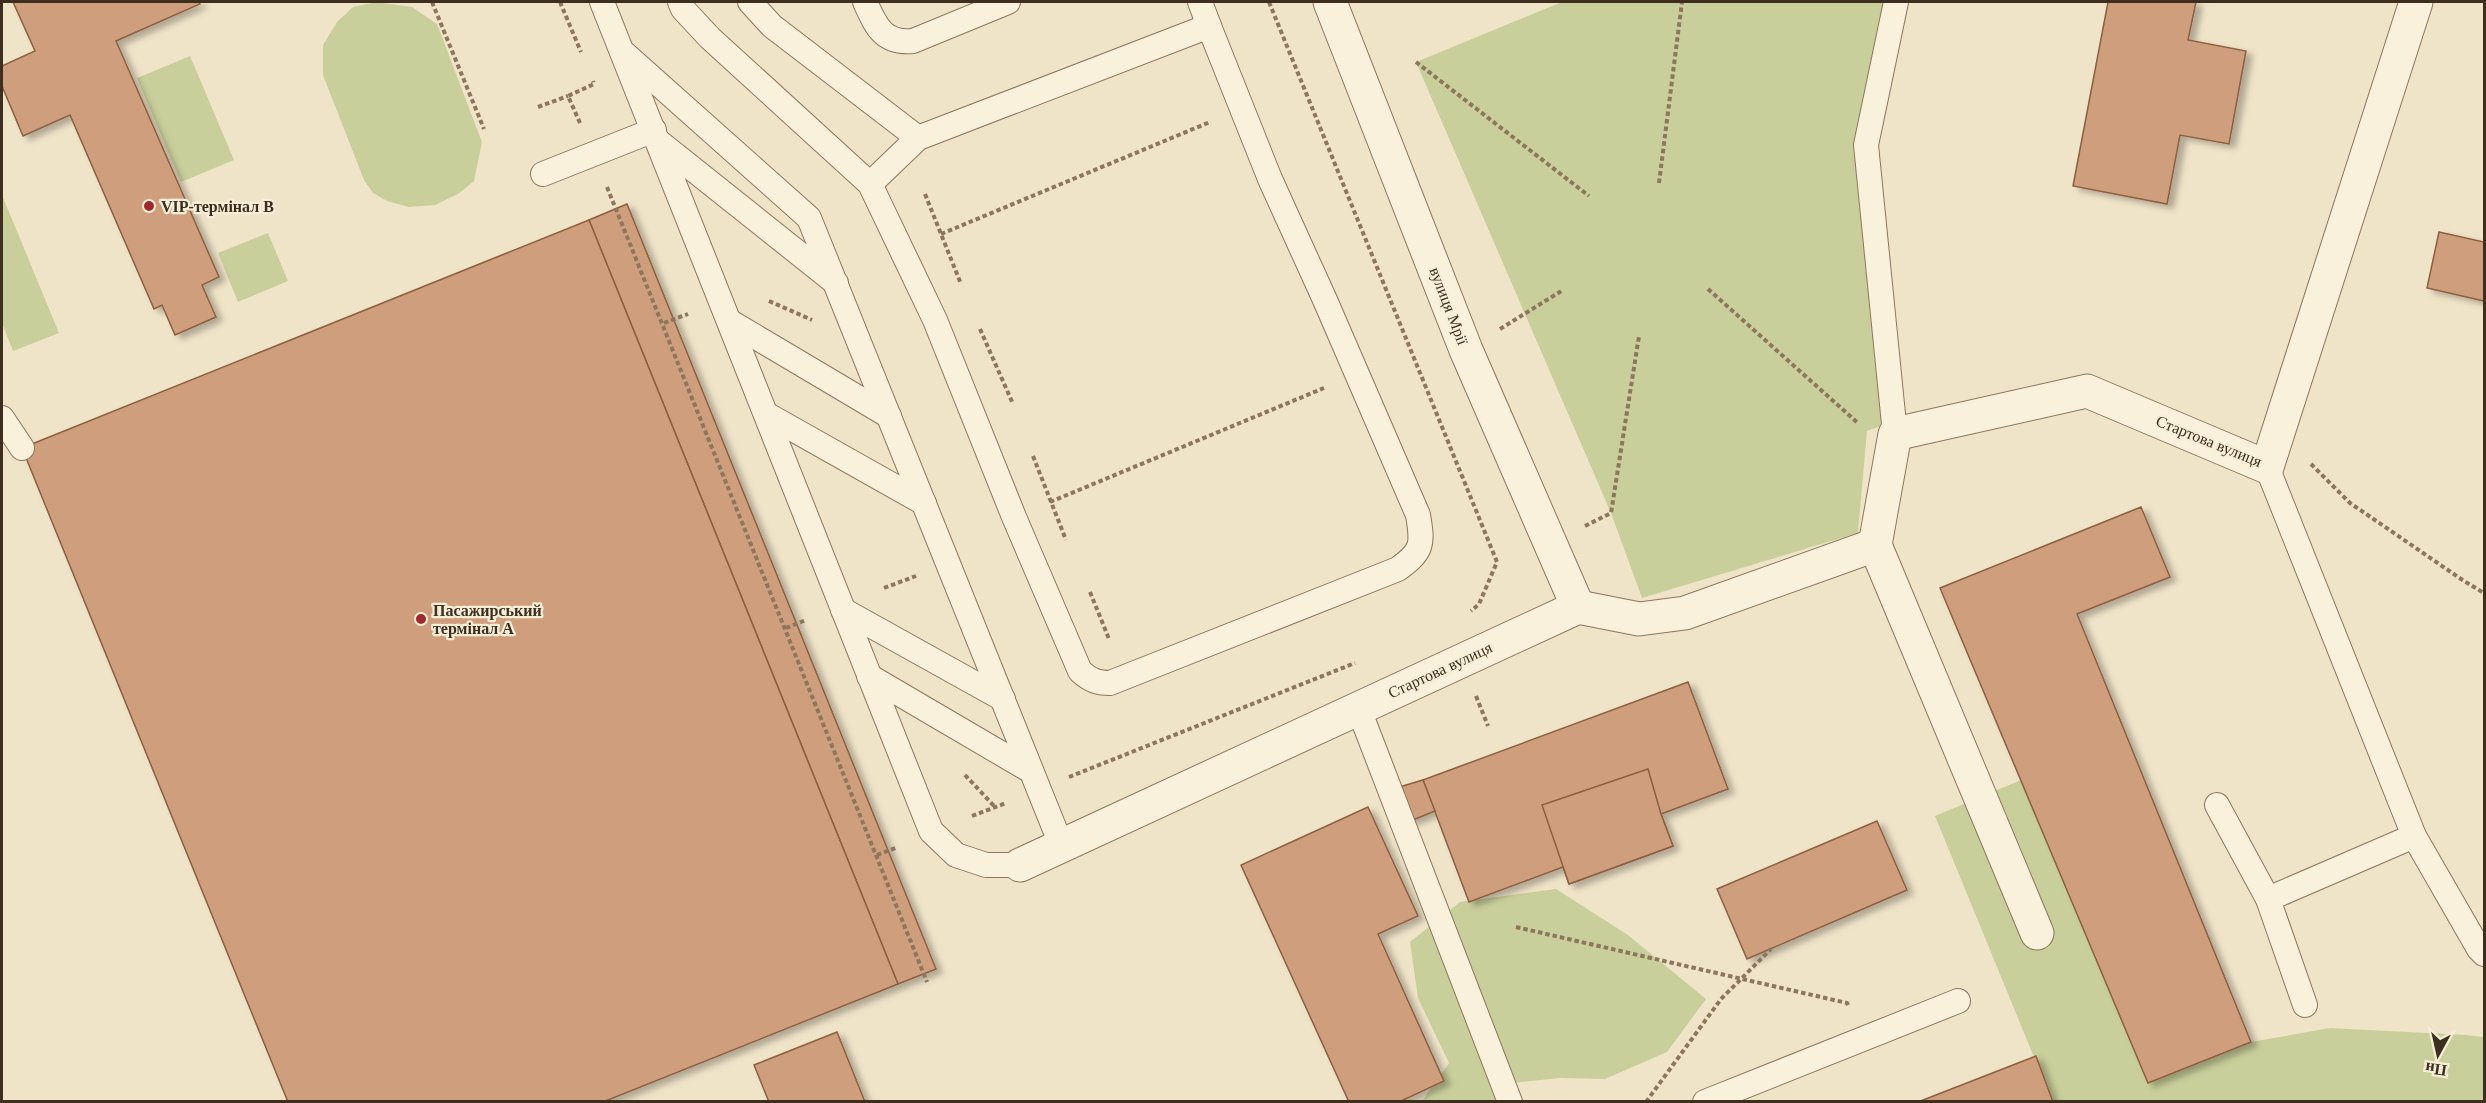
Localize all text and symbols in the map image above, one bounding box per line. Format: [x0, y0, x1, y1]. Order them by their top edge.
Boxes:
place label: VIP-термінал B [161, 198, 274, 216]
marker: VIP-термінал B [142, 199, 156, 213]
street label: вулиця Мрії [1425, 265, 1472, 348]
street label: Стартова вулиця [2153, 412, 2265, 471]
place label: Пасажирський термінал A [433, 602, 542, 638]
marker: Пасажирський термінал A [414, 612, 428, 626]
street label: Стартова вулиця [1385, 638, 1496, 702]
north arrow [2408, 1025, 2468, 1085]
text: Пн [2424, 1059, 2448, 1079]

